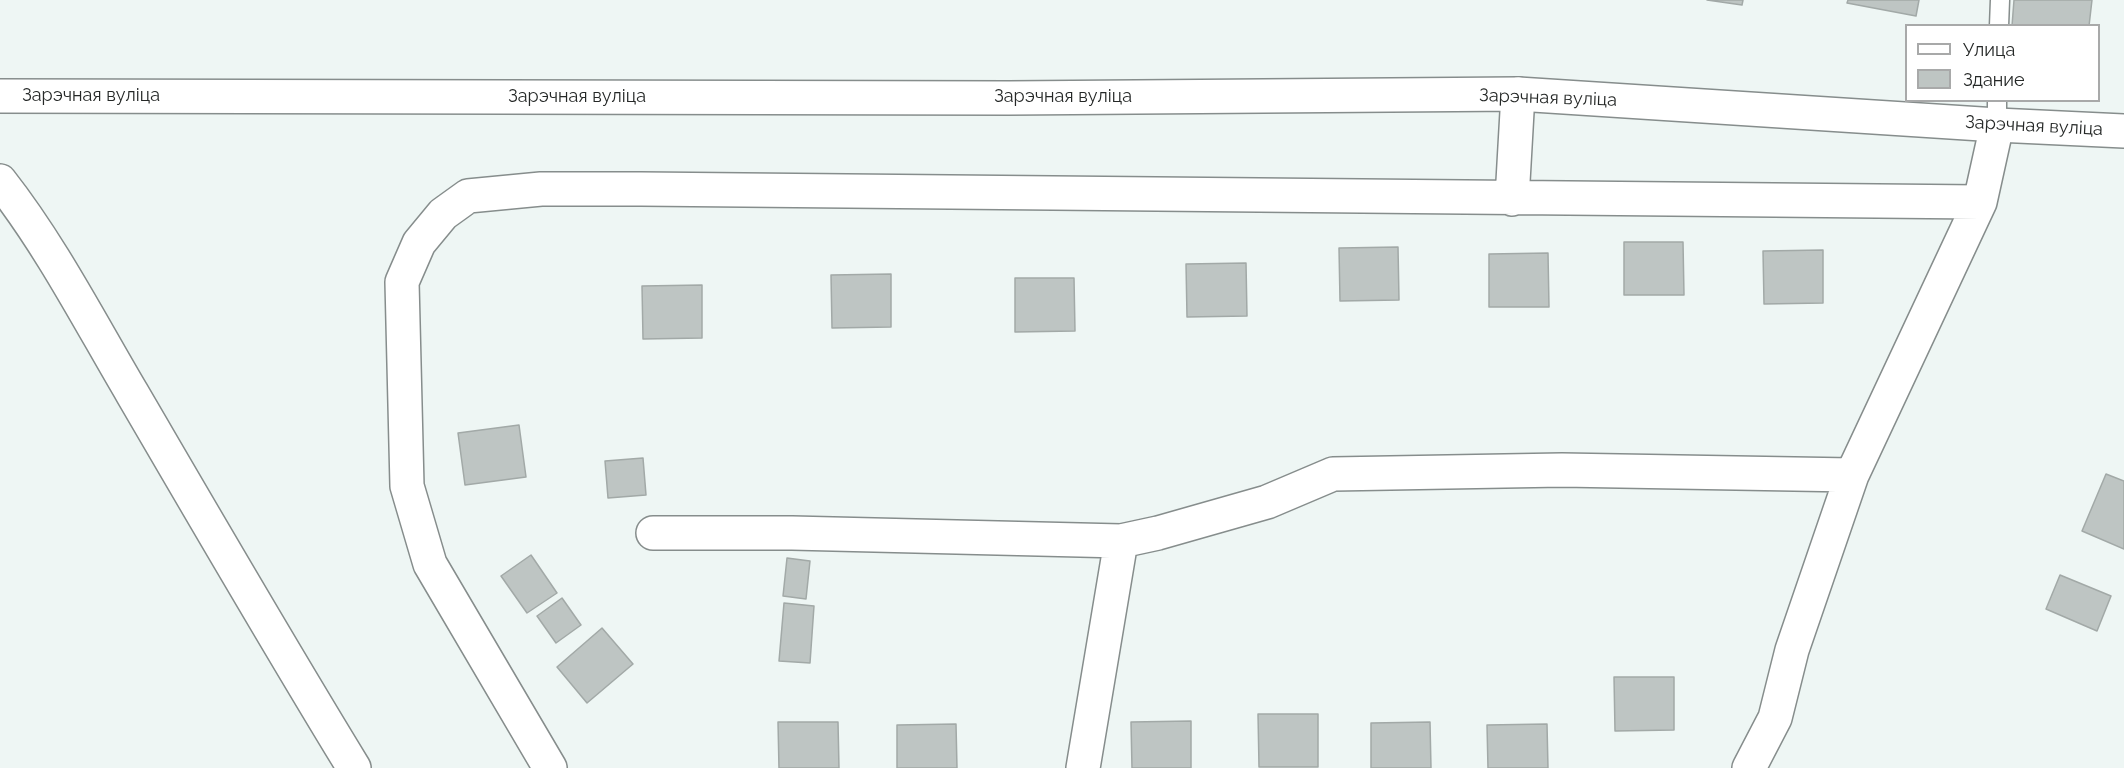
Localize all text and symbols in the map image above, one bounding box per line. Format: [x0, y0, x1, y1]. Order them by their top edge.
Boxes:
legend [1905, 24, 2100, 102]
text: Улица [1963, 39, 2015, 60]
text: Здание [1963, 69, 2025, 90]
street label: Зарэчная вуліца [22, 85, 160, 107]
street label: Зарэчная вуліца [1479, 85, 1617, 111]
street label: Зарэчная вуліца [508, 86, 646, 108]
street label: Зарэчная вуліца [994, 86, 1132, 108]
street label: Зарэчная вуліца [1965, 112, 2103, 140]

